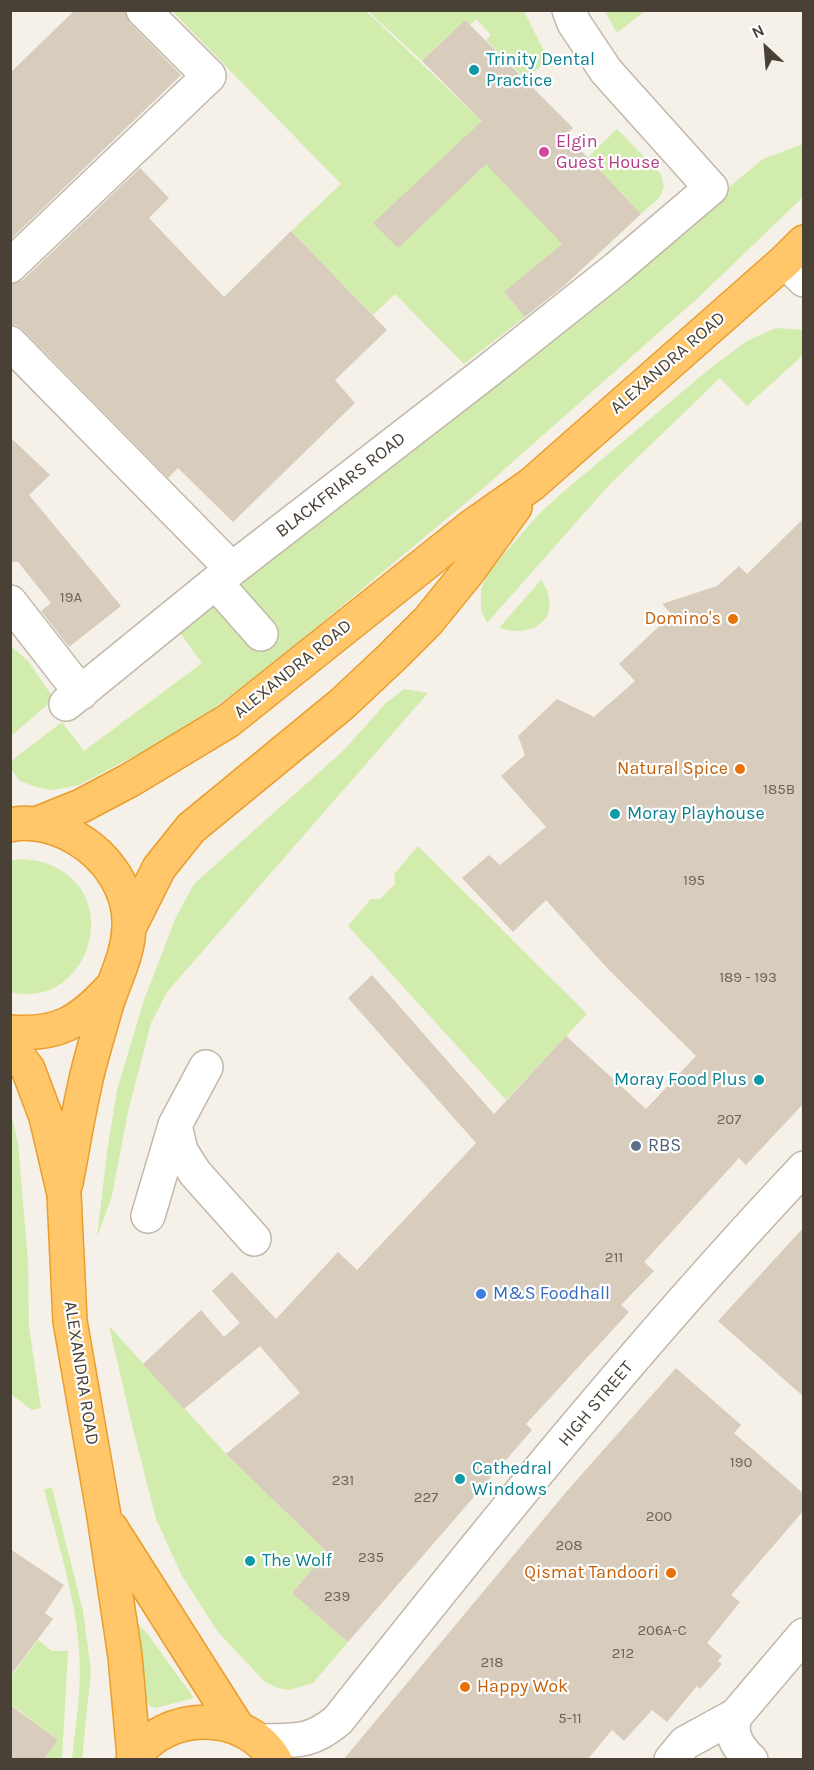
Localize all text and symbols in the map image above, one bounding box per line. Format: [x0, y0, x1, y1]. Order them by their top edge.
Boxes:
north arrow [736, 18, 796, 78]
text: N [749, 20, 767, 42]
place label: Trinity Dental Practice [486, 49, 595, 92]
marker: Trinity Dental Practice [467, 63, 481, 77]
place label: Elgin Guest House [556, 131, 660, 174]
marker: Elgin Guest House [537, 145, 551, 159]
street label: ALEXANDRA ROAD [606, 307, 730, 419]
street label: BLACKFRIARS ROAD [272, 428, 410, 542]
house number: 19A [60, 589, 82, 607]
place label: Domino's [644, 608, 721, 630]
marker: Domino's [726, 612, 740, 626]
street label: ALEXANDRA ROAD [230, 615, 356, 723]
place label: Natural Spice [617, 758, 728, 780]
marker: Natural Spice [733, 762, 747, 776]
house number: 185B [763, 781, 795, 799]
place label: Moray Playhouse [627, 803, 765, 825]
marker: Moray Playhouse [608, 807, 622, 821]
house number: 195 [683, 872, 705, 890]
house number: 189 - 193 [719, 969, 777, 987]
place label: Moray Food Plus [614, 1069, 747, 1091]
marker: Moray Food Plus [752, 1073, 766, 1087]
house number: 207 [717, 1111, 741, 1129]
place label: RBS [648, 1135, 681, 1157]
marker: RBS [629, 1139, 643, 1153]
house number: 211 [605, 1249, 623, 1267]
place label: M&S Foodhall [493, 1283, 610, 1305]
marker: M&S Foodhall [474, 1287, 488, 1301]
street label: ALEXANDRA ROAD [59, 1299, 103, 1447]
street label: HIGH STREET [554, 1357, 638, 1451]
house number: 190 [730, 1454, 752, 1472]
place label: Cathedral Windows [472, 1458, 552, 1500]
house number: 231 [332, 1472, 354, 1490]
marker: Cathedral Windows [453, 1472, 467, 1486]
house number: 227 [414, 1489, 438, 1507]
house number: 200 [646, 1508, 672, 1526]
house number: 208 [556, 1537, 582, 1555]
house number: 235 [358, 1549, 384, 1567]
place label: The Wolf [262, 1550, 332, 1572]
marker: The Wolf [243, 1554, 257, 1568]
place label: Qismat Tandoori [524, 1562, 659, 1584]
marker: Qismat Tandoori [664, 1566, 678, 1580]
house number: 239 [324, 1588, 350, 1606]
house number: 206A-C [637, 1622, 687, 1640]
house number: 212 [612, 1645, 634, 1663]
house number: 218 [481, 1654, 503, 1672]
place label: Happy Wok [477, 1676, 568, 1698]
marker: Happy Wok [458, 1680, 472, 1694]
house number: 5-11 [558, 1710, 582, 1728]

